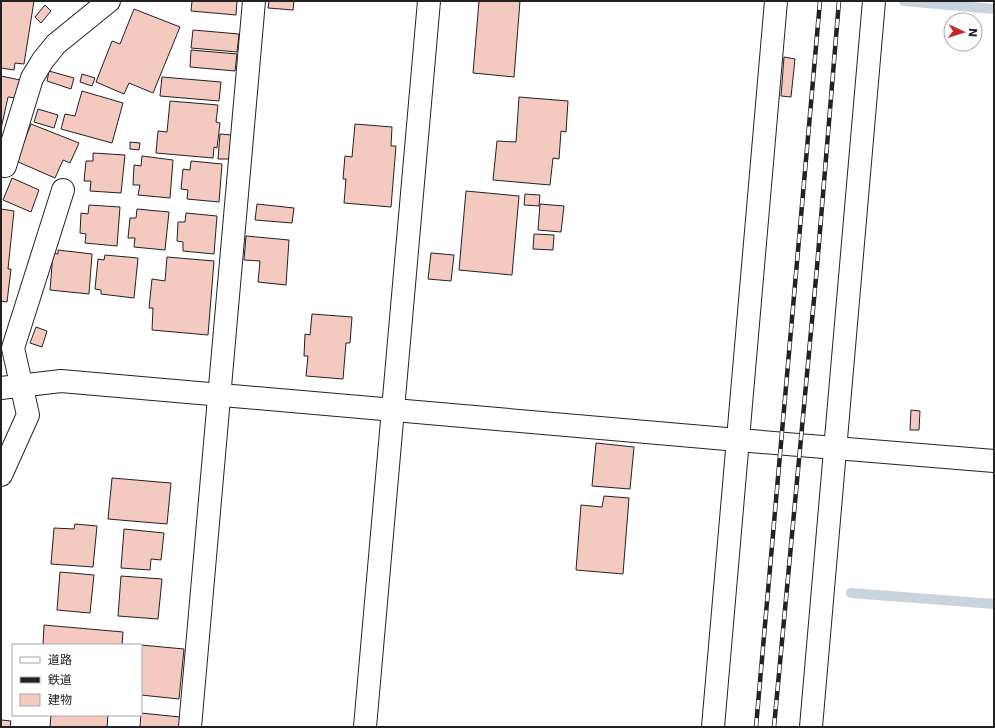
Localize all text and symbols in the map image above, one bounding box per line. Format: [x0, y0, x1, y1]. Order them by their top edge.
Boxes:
north arrow [943, 12, 983, 52]
text: N [966, 28, 979, 38]
legend [12, 644, 142, 716]
text: 道路 [48, 653, 72, 667]
text: 鉄道 [48, 673, 72, 687]
text: 建物 [48, 693, 72, 707]

